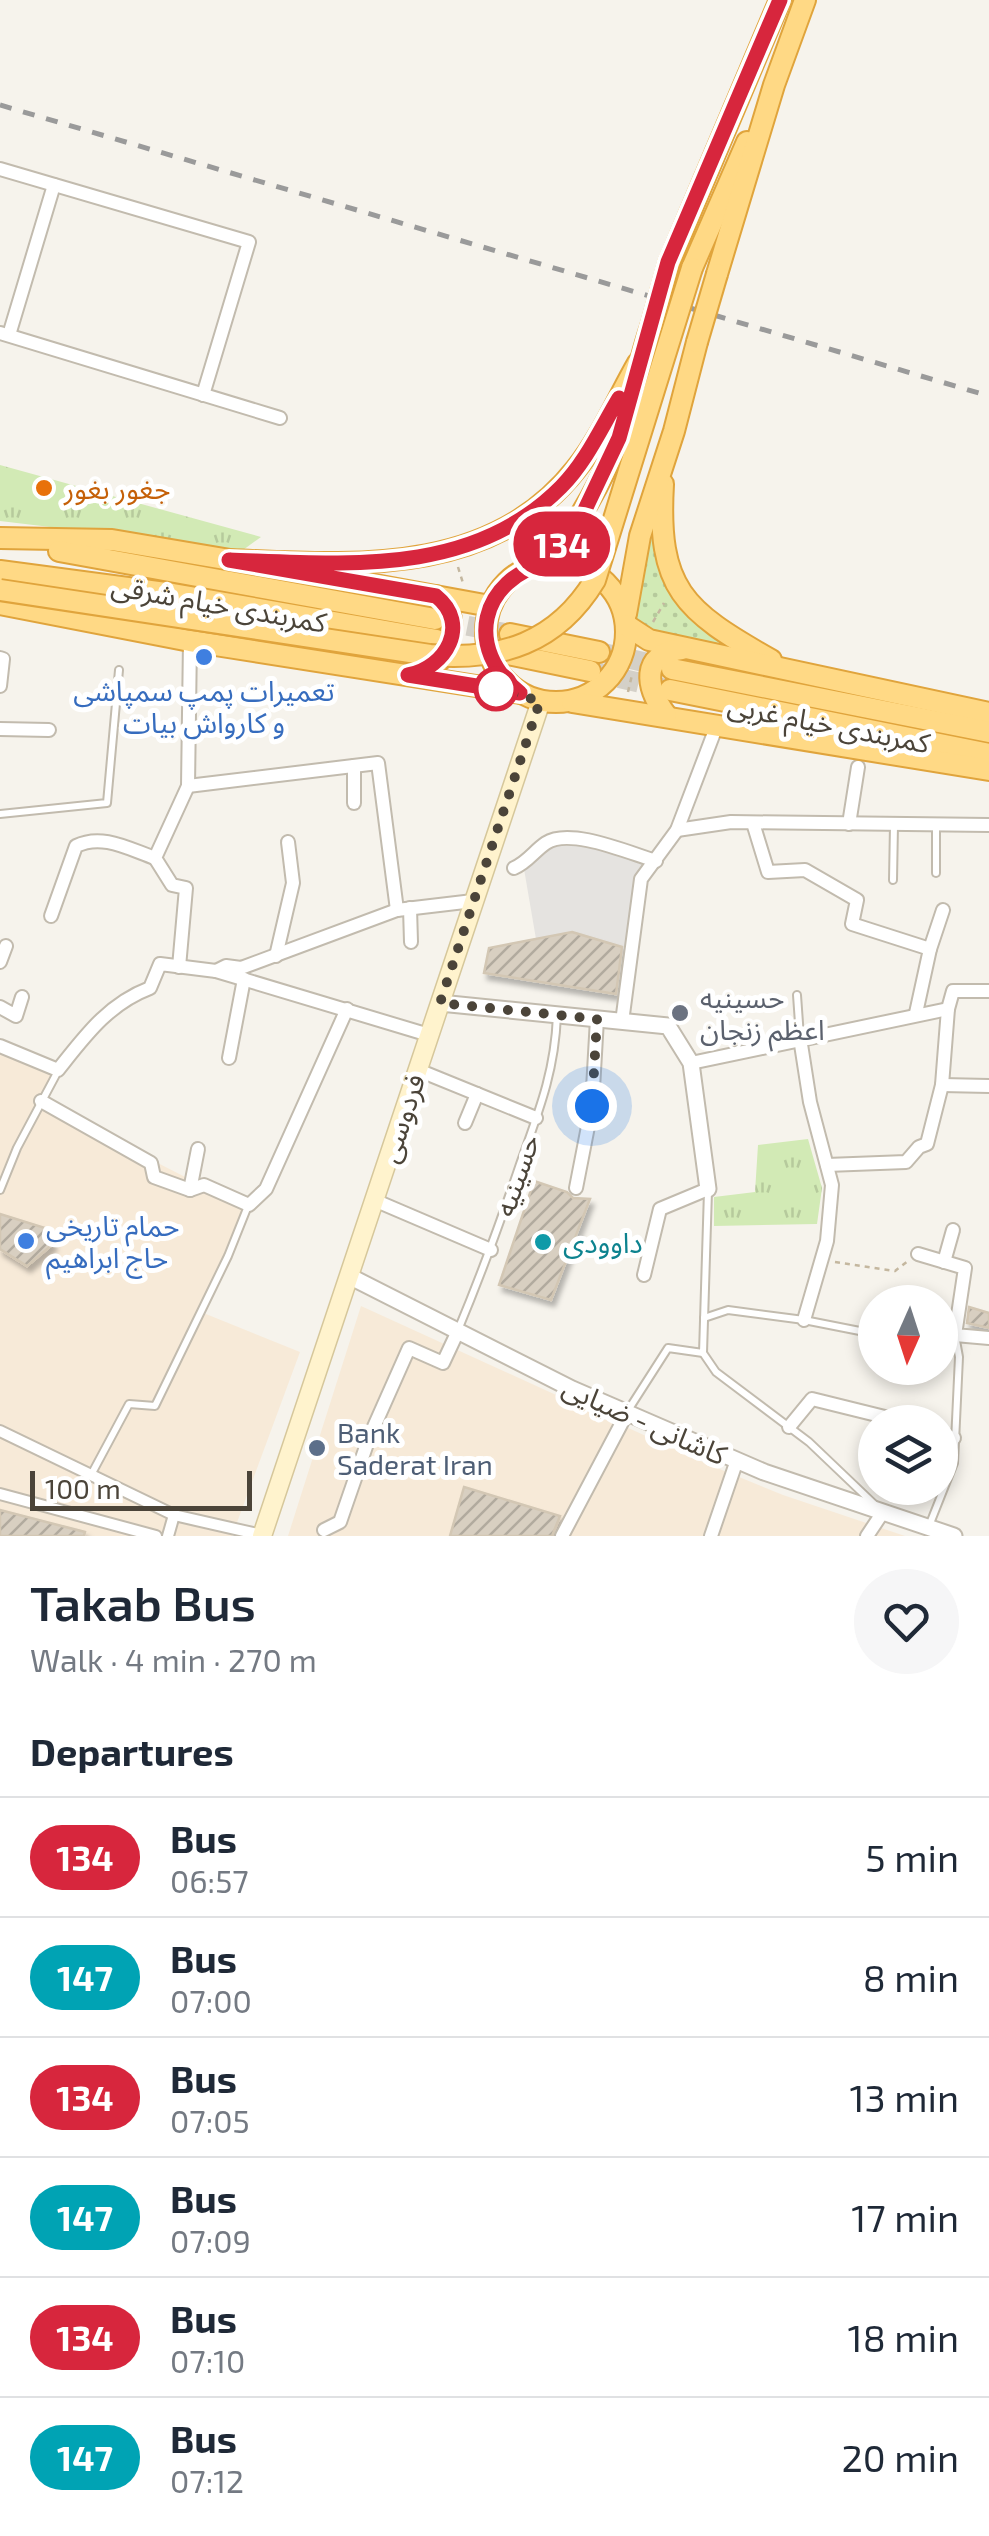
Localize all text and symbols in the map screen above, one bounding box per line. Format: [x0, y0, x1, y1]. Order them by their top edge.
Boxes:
place label: جغور بغور [63, 471, 170, 506]
marker: جغور بغور [33, 477, 55, 499]
line badge: 134 [504, 512, 620, 576]
text: 134 [533, 523, 591, 565]
street label: کمربندی خیام شرقی [108, 567, 330, 644]
marker: تعمیرات پمپ سمپاشی و کارواش بیات [193, 646, 215, 668]
unlabelled marker [475, 668, 517, 710]
place label: تعمیرات پمپ سمپاشی و کارواش بیات [73, 673, 335, 740]
street label: کمربندی خیام غربی [724, 687, 933, 764]
place label: حسینیه اعظم زنجان [700, 980, 825, 1052]
marker: حسینیه اعظم زنجان [669, 1002, 691, 1024]
street label: فردوسی [371, 1069, 432, 1167]
your location [567, 1081, 617, 1131]
street label: حسینیه [486, 1130, 546, 1220]
place label: حمام تاریخی حاج ابراهیم [46, 1208, 179, 1280]
place label: داوودی [563, 1225, 643, 1260]
marker: حمام تاریخی حاج ابراهیم [15, 1230, 37, 1252]
marker: داوودی [532, 1231, 554, 1253]
north arrow [858, 1285, 958, 1385]
map controls [858, 1285, 958, 1505]
street label: کاشانی - ضیایی [557, 1369, 733, 1472]
button: layers [858, 1405, 958, 1505]
place label: Bank Saderat Iran [337, 1415, 493, 1481]
marker: Bank Saderat Iran [306, 1437, 328, 1459]
scale bar [30, 1466, 252, 1510]
text: 100 m [45, 1471, 121, 1505]
button: heart [854, 1569, 959, 1674]
text: Takab Bus [30, 1573, 256, 1631]
text: Walk · 4 min · 270 m [30, 1640, 317, 1678]
text: Departures [30, 1728, 234, 1774]
text: Bus [170, 1815, 237, 1861]
text: 5 min [865, 1834, 959, 1880]
text: 134 [56, 1836, 114, 1878]
text: 06:57 [170, 1861, 249, 1899]
text: Bus [170, 1935, 237, 1981]
text: 8 min [863, 1954, 959, 2000]
text: 147 [57, 1956, 113, 1998]
text: 07:00 [170, 1981, 252, 2019]
text: Bus [170, 2055, 237, 2101]
text: 13 min [849, 2074, 959, 2120]
text: 134 [56, 2076, 114, 2118]
text: 07:05 [170, 2101, 250, 2139]
text: Bus [170, 2175, 237, 2221]
text: 17 min [851, 2194, 959, 2240]
text: 147 [57, 2196, 113, 2238]
text: 07:09 [170, 2221, 251, 2259]
text: Bus [170, 2295, 237, 2341]
text: 18 min [848, 2314, 959, 2360]
text: 134 [56, 2316, 114, 2358]
text: 07:10 [170, 2341, 245, 2379]
text: Bus [170, 2415, 237, 2461]
text: 20 min [841, 2434, 959, 2480]
text: 147 [57, 2436, 113, 2478]
text: 07:12 [170, 2461, 244, 2499]

